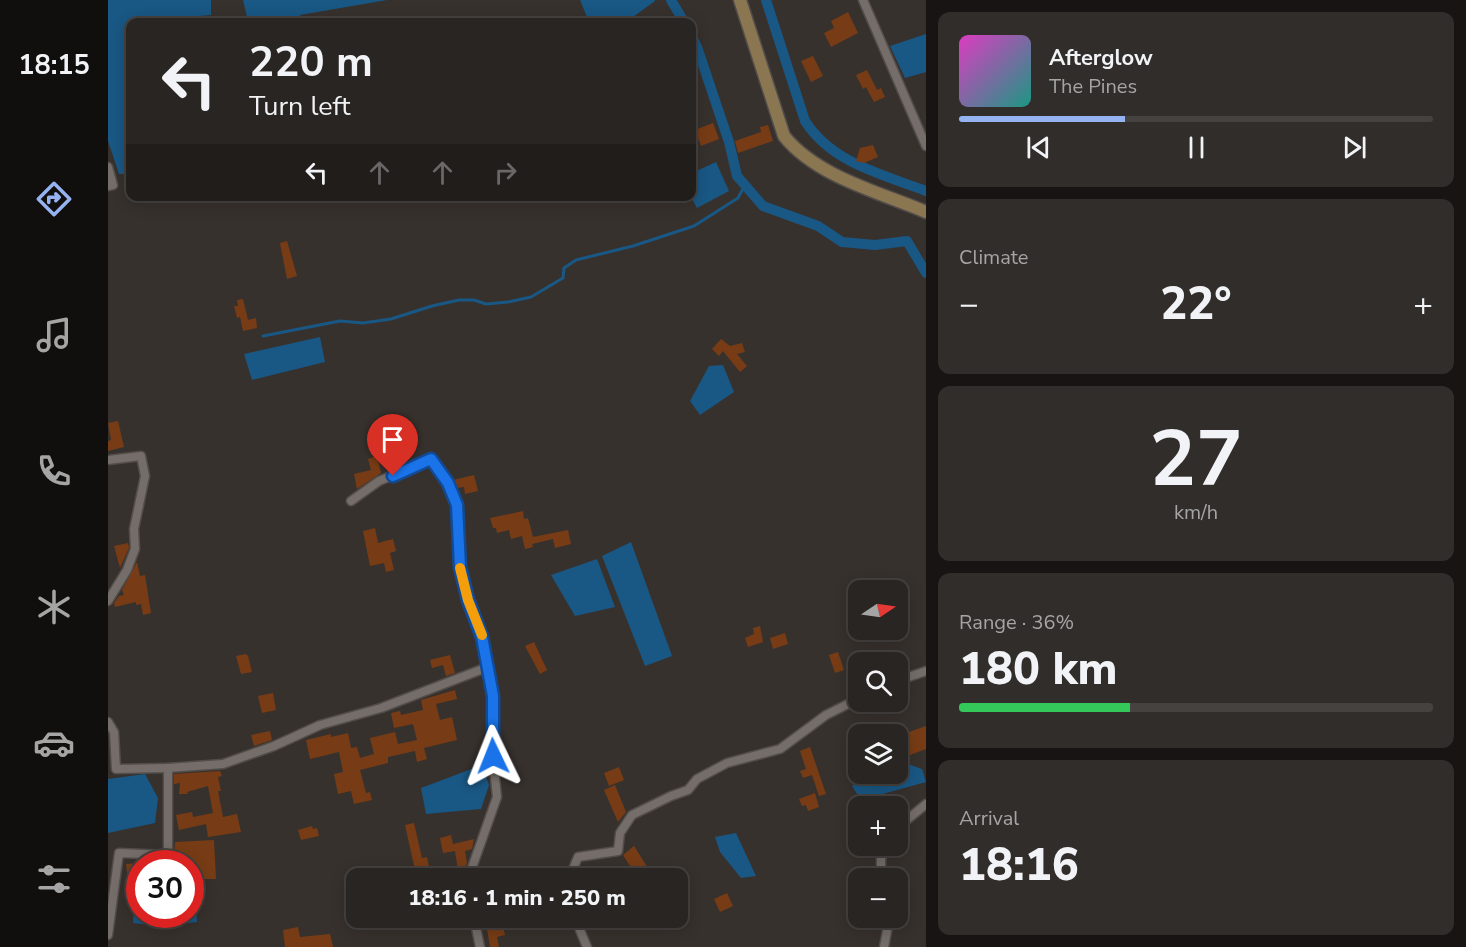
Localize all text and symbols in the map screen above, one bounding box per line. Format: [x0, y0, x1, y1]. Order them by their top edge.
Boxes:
text: 220 m [249, 34, 373, 91]
icon: left [150, 42, 228, 120]
text: Afterglow [1049, 43, 1153, 73]
text: 18:15 [18, 47, 90, 84]
text: The Pines [1049, 73, 1137, 100]
text: Turn left [249, 88, 350, 125]
icon: previous [1022, 131, 1055, 164]
icon: pause [1180, 131, 1213, 164]
icon: next [1338, 131, 1371, 164]
icon: left [300, 156, 333, 189]
icon: ahead [363, 156, 396, 189]
icon: ahead [426, 156, 459, 189]
icon: right [489, 156, 522, 189]
icon: directions [33, 178, 75, 220]
text: Climate [959, 244, 1028, 271]
text: 22° [1160, 274, 1232, 335]
text: − [959, 282, 979, 327]
text: + [1413, 282, 1433, 327]
icon: music [33, 314, 75, 356]
text: 27 [1149, 406, 1243, 513]
pin [367, 414, 418, 476]
icon: arrive [376, 423, 409, 456]
icon: phone [33, 450, 75, 492]
text: km/h [1174, 499, 1218, 526]
north arrow [848, 580, 908, 640]
map controls [848, 580, 908, 928]
icon: climate [33, 586, 75, 628]
text: Range · 36% [959, 609, 1074, 636]
text: 180 km [959, 639, 1118, 700]
button: search [848, 652, 908, 712]
icon: car [33, 722, 75, 764]
position arrow [461, 724, 525, 788]
button: layers [848, 724, 908, 784]
button: + [848, 796, 908, 856]
text: Arrival [959, 805, 1019, 832]
text: 18:16 [959, 835, 1079, 896]
speed limit sign: 30 [126, 850, 204, 928]
icon: filters [33, 858, 75, 900]
button: − [848, 868, 908, 928]
text: 18:16 · 1 min · 250 m [408, 883, 626, 913]

